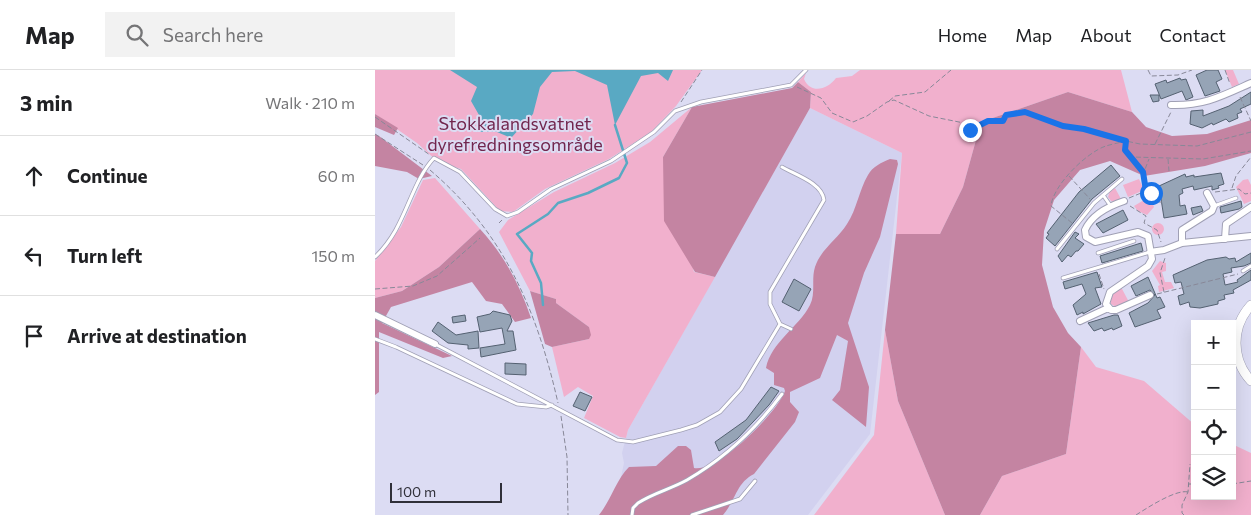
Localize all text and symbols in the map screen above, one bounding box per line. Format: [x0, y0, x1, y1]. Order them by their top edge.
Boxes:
search box [105, 12, 455, 57]
text: Map [25, 20, 75, 49]
icon: search [123, 21, 151, 49]
text: Search here [163, 23, 263, 46]
text: Home [938, 24, 987, 46]
text: Map [1015, 24, 1052, 46]
text: About [1080, 24, 1132, 46]
text: Contact [1160, 24, 1226, 46]
text: 3 min [20, 90, 73, 115]
text: Walk · 210 m [265, 93, 355, 112]
park label: Stokkalandsvatnet dyrefredningsområde [427, 112, 603, 155]
route end [959, 119, 982, 142]
icon: ahead [20, 162, 48, 190]
text: Continue [67, 164, 147, 187]
text: 60 m [318, 166, 355, 185]
route start [1140, 182, 1163, 205]
icon: left [20, 242, 48, 270]
text: Turn left [67, 244, 142, 267]
text: 150 m [312, 246, 355, 265]
map controls [1191, 320, 1236, 500]
button: + [1191, 320, 1236, 365]
icon: arrive [20, 322, 48, 350]
text: Arrive at destination [67, 324, 247, 347]
button: − [1191, 365, 1236, 410]
button: locate [1191, 410, 1236, 455]
button: layers [1191, 455, 1236, 500]
scale bar [390, 480, 503, 503]
text: 100 m [397, 483, 436, 500]

